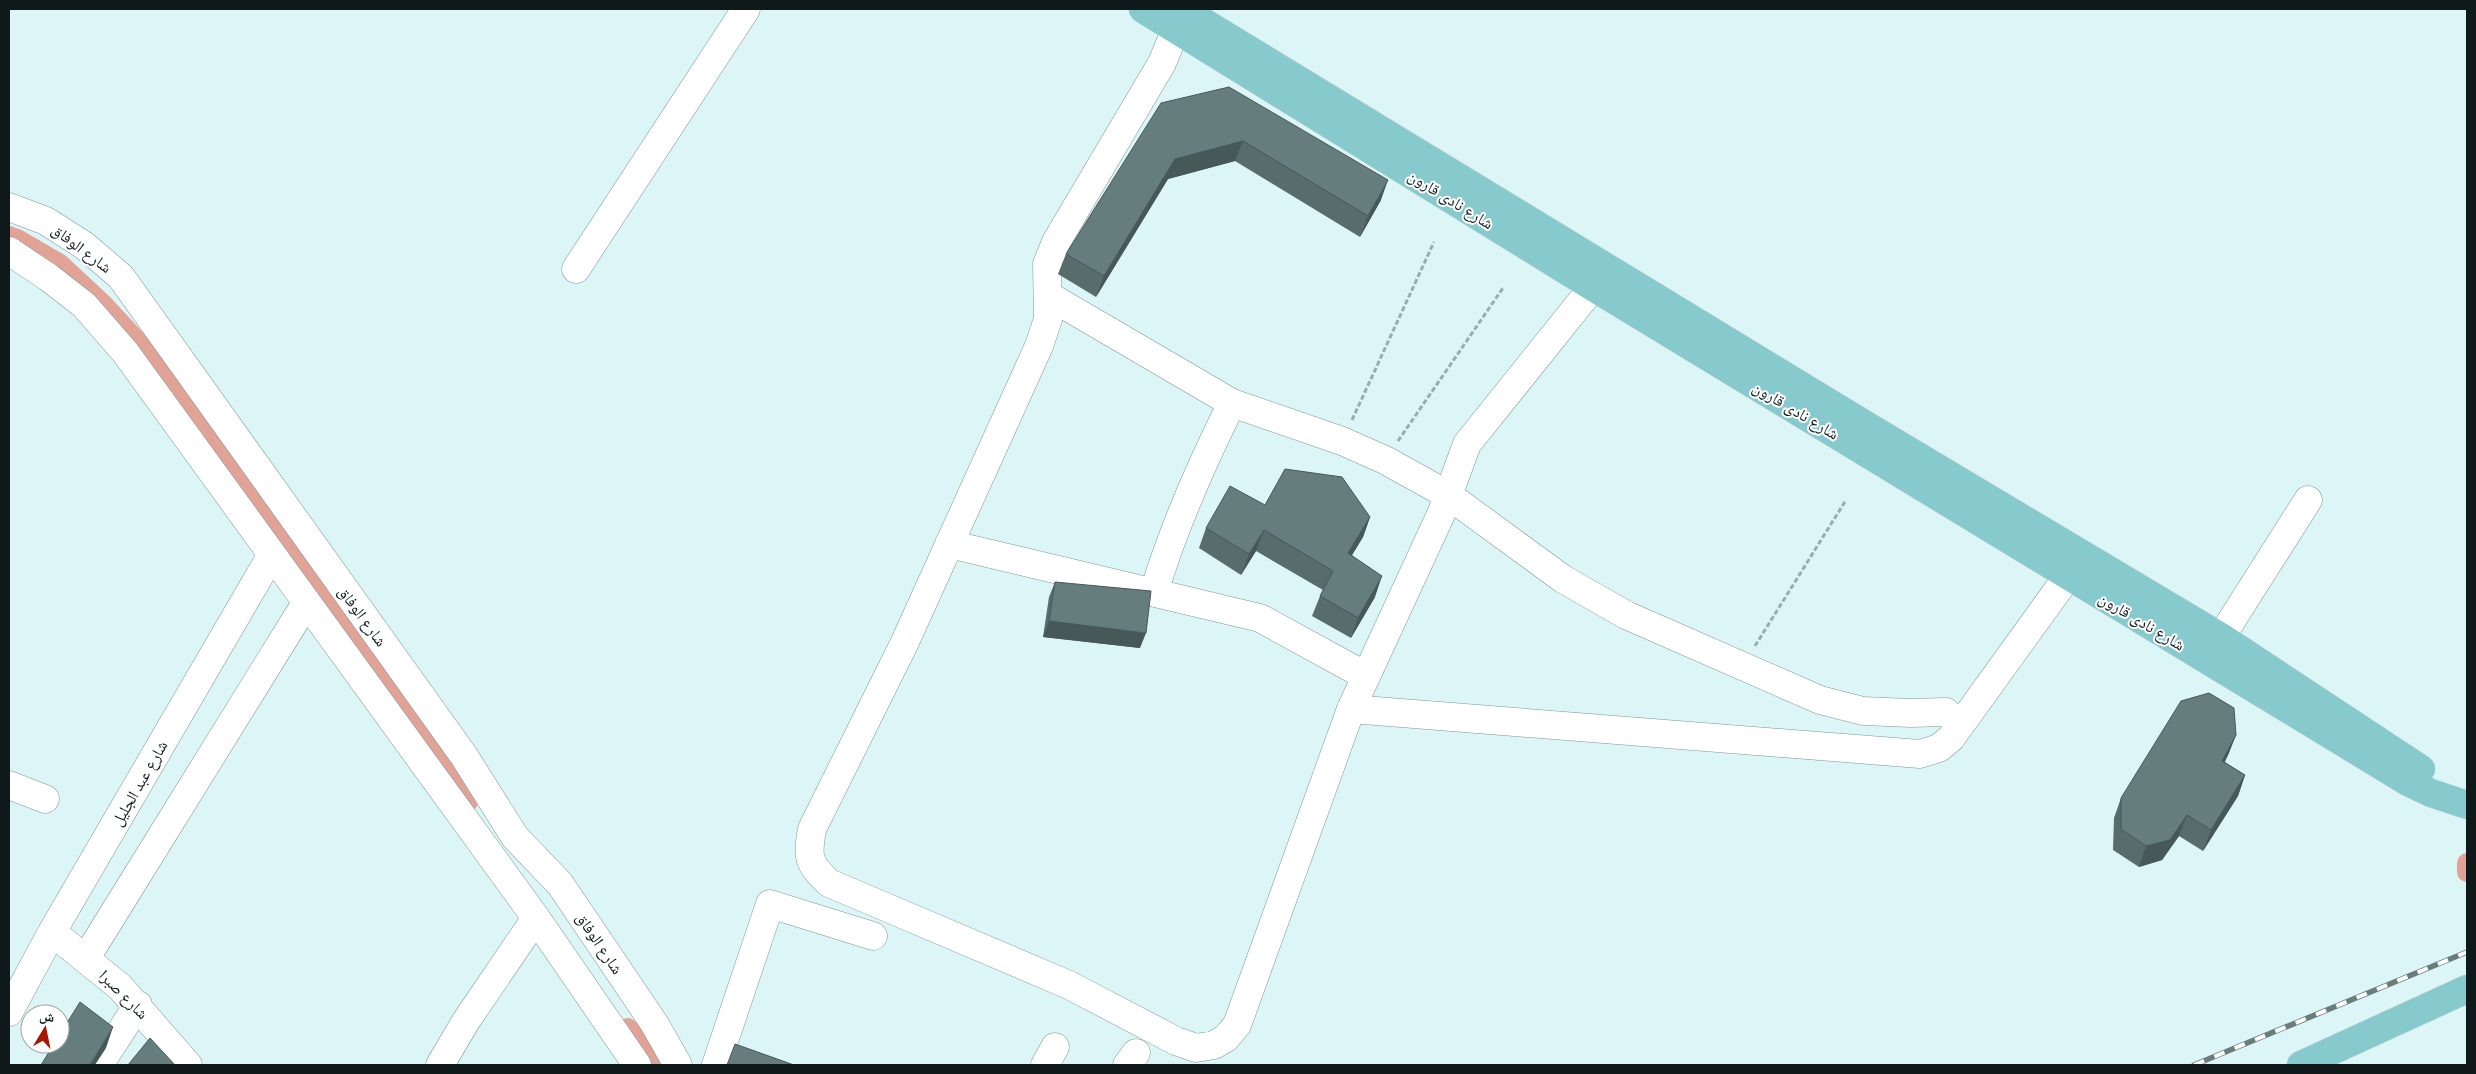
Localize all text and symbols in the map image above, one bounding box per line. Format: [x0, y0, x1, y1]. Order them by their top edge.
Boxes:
street label: شارع نادى قارون [1404, 164, 1498, 234]
street label: شارع الوفاق [47, 218, 117, 278]
street label: شارع نادى قارون [1749, 376, 1843, 444]
street label: شارع الوفاق [333, 581, 393, 651]
street label: شارع نادى قارون [2095, 587, 2189, 655]
street label: شارع عبد الجليل [106, 736, 172, 830]
street label: شارع الوفاق [571, 908, 629, 978]
street label: شارع صبرا [94, 964, 154, 1024]
north arrow [20, 1004, 70, 1054]
text: ش [38, 1005, 56, 1026]

